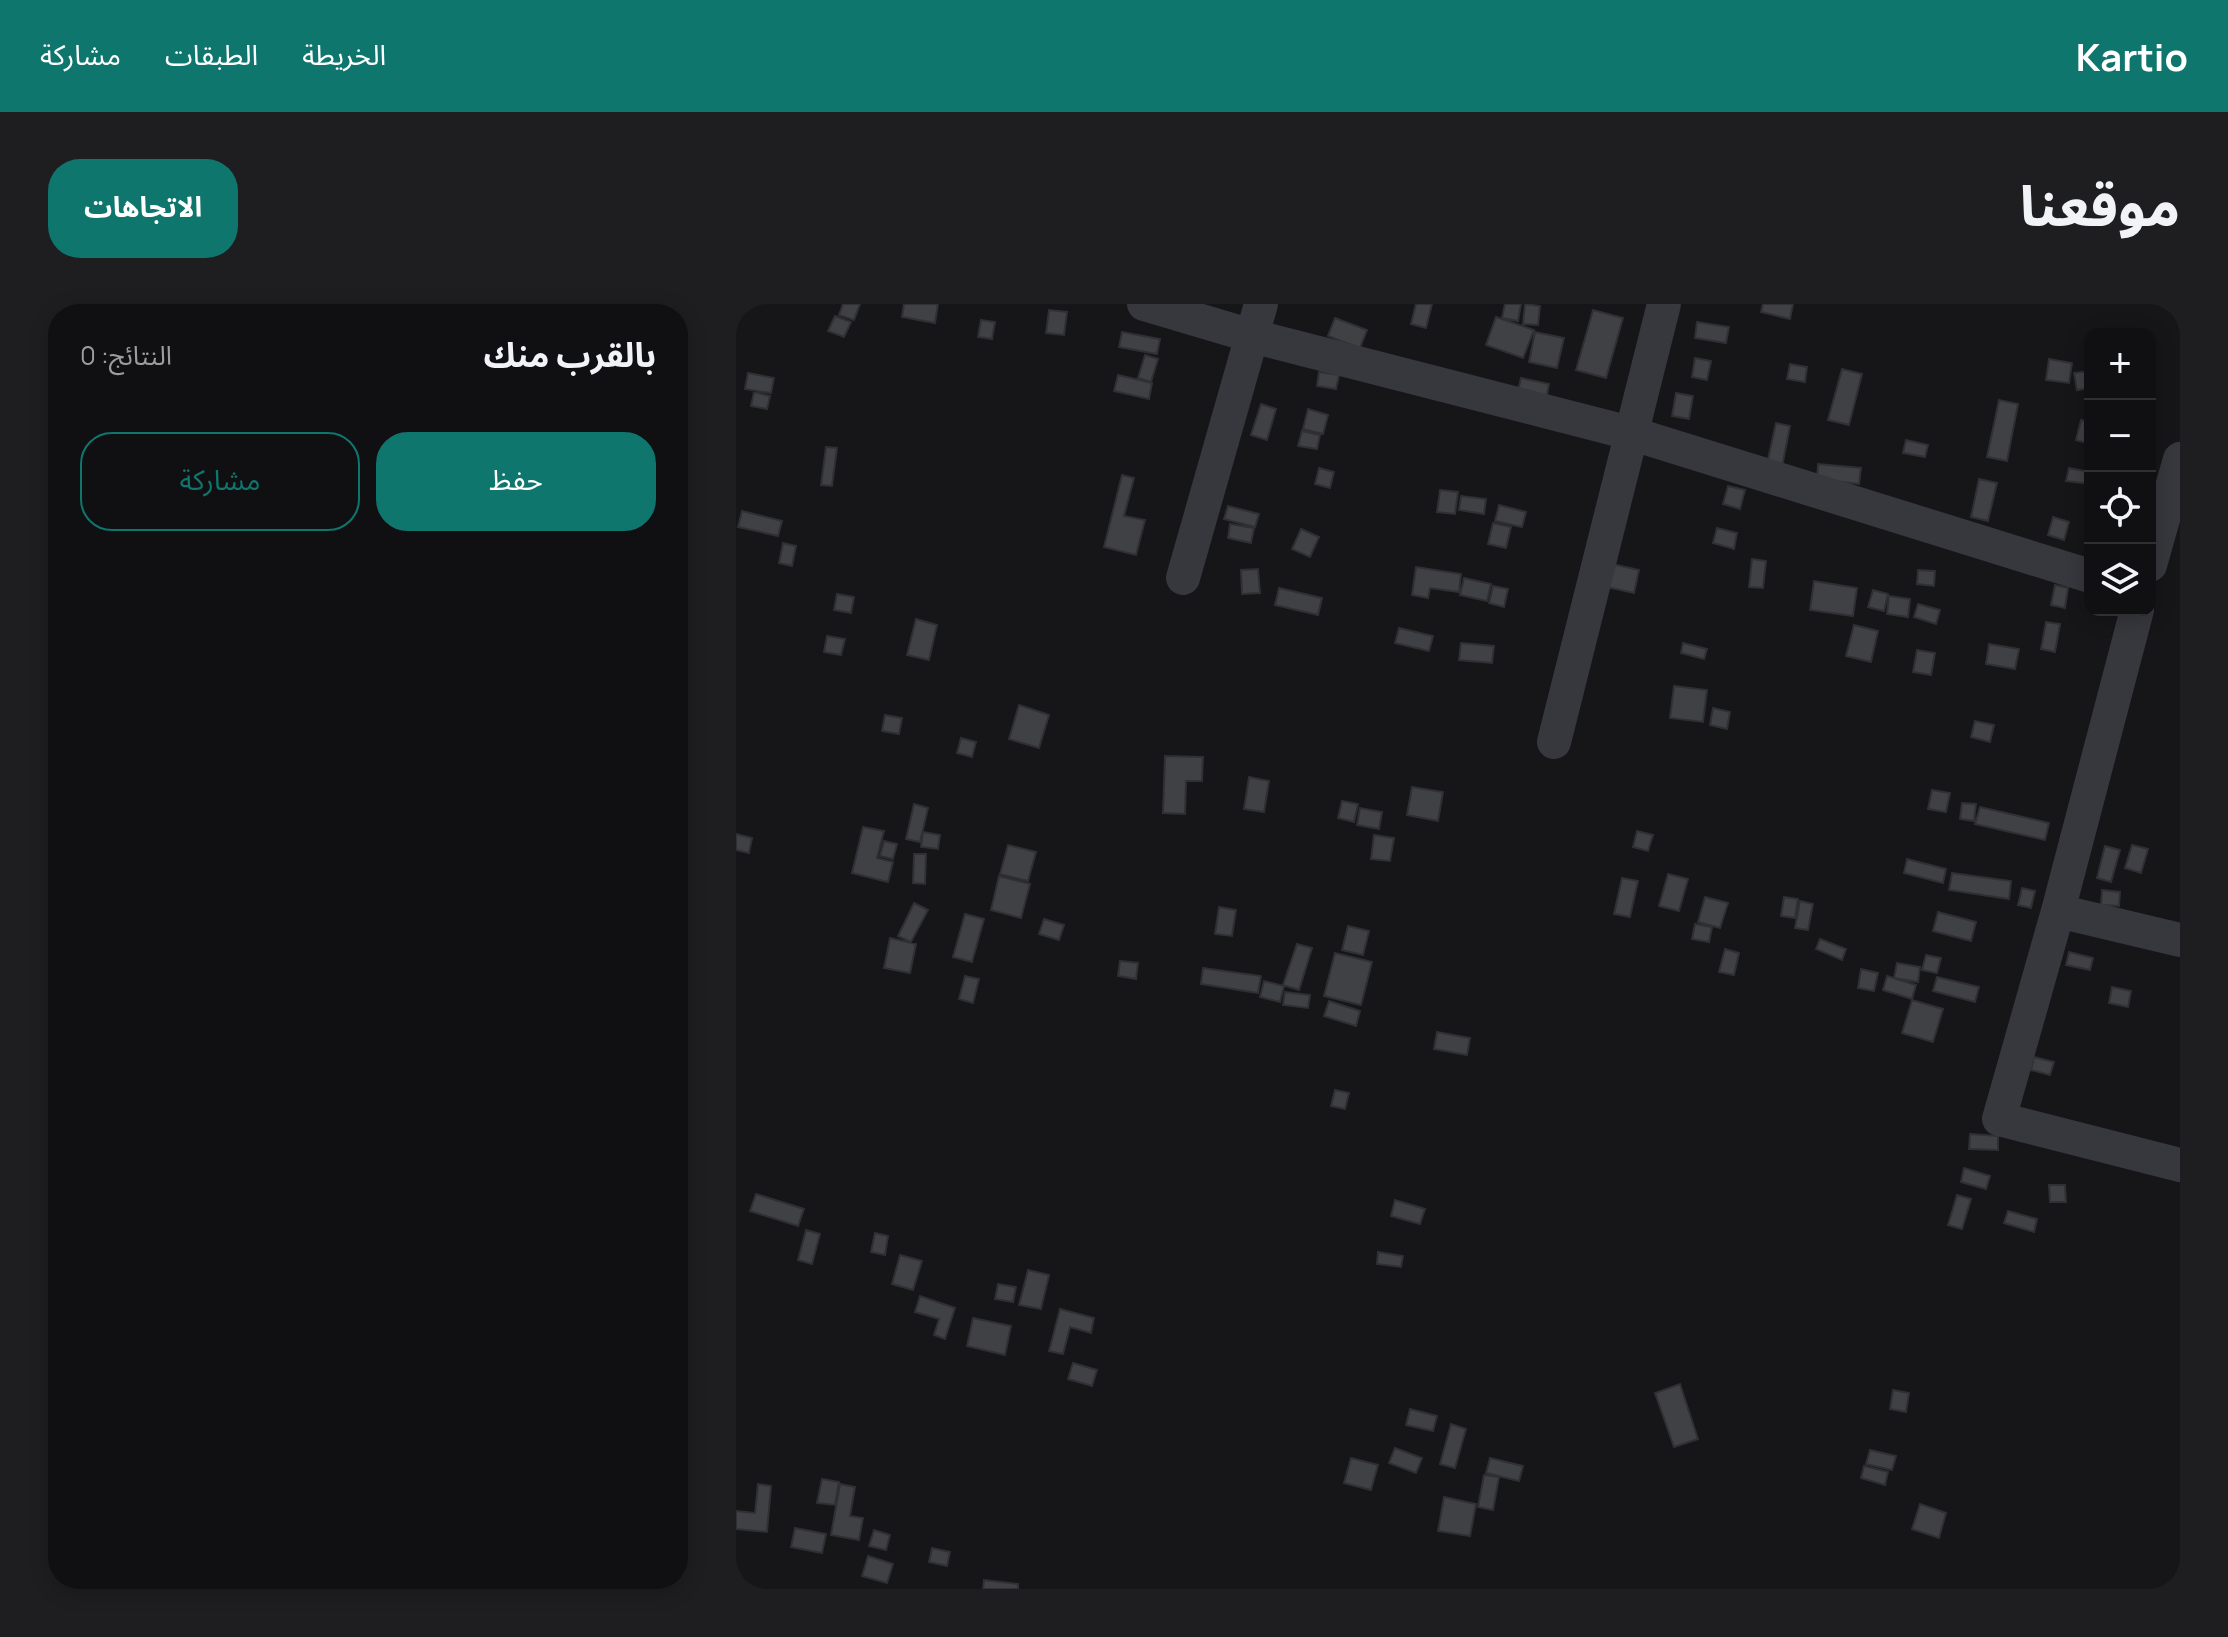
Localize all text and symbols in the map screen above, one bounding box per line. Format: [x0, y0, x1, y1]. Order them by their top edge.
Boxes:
text: Kartio [2076, 30, 2188, 82]
text: مشاركة [40, 35, 121, 73]
text: الطبقات [165, 35, 258, 73]
text: الخريطة [302, 35, 386, 73]
button: الاتجاهات [48, 159, 238, 258]
text: موقعنا [2020, 166, 2180, 243]
map controls [2084, 328, 2156, 616]
button: + [2084, 328, 2156, 400]
text: بالقرب منك [483, 331, 656, 377]
text: النتائج: 0 [80, 337, 172, 373]
button: − [2084, 400, 2156, 472]
button: مشاركة [80, 432, 360, 531]
button: حفظ [376, 432, 656, 531]
button: locate [2084, 472, 2156, 544]
button: layers [2084, 544, 2156, 616]

